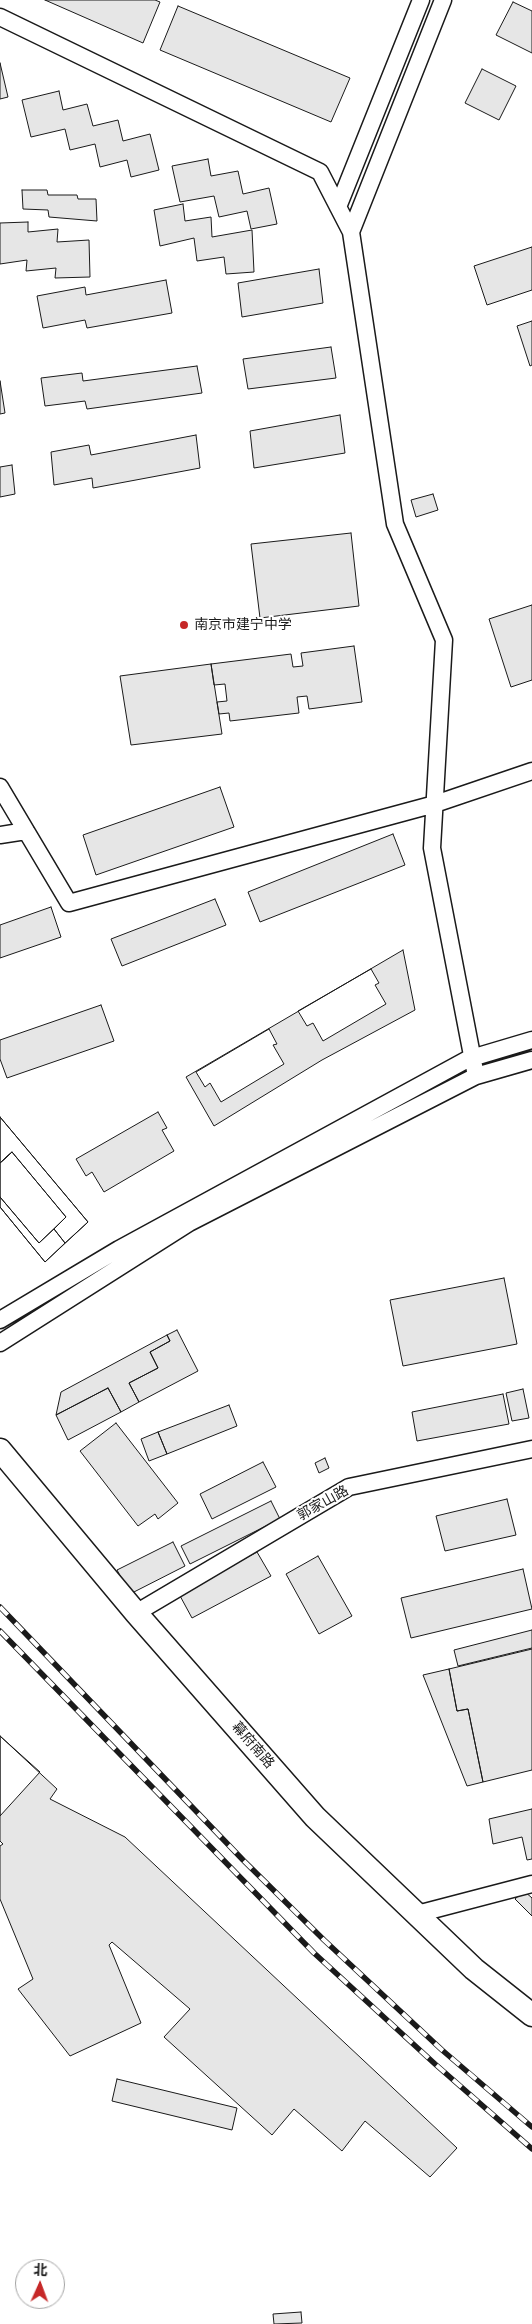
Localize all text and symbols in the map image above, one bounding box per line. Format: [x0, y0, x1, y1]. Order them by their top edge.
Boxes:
place label: 南京市建宁中学 [194, 617, 292, 633]
marker: 南京市建宁中学 [178, 619, 190, 631]
street label: 郭家山路 [294, 1482, 352, 1524]
street label: 幕府南路 [228, 1718, 278, 1772]
north arrow [15, 2259, 65, 2309]
text: 北 [33, 2260, 48, 2279]

